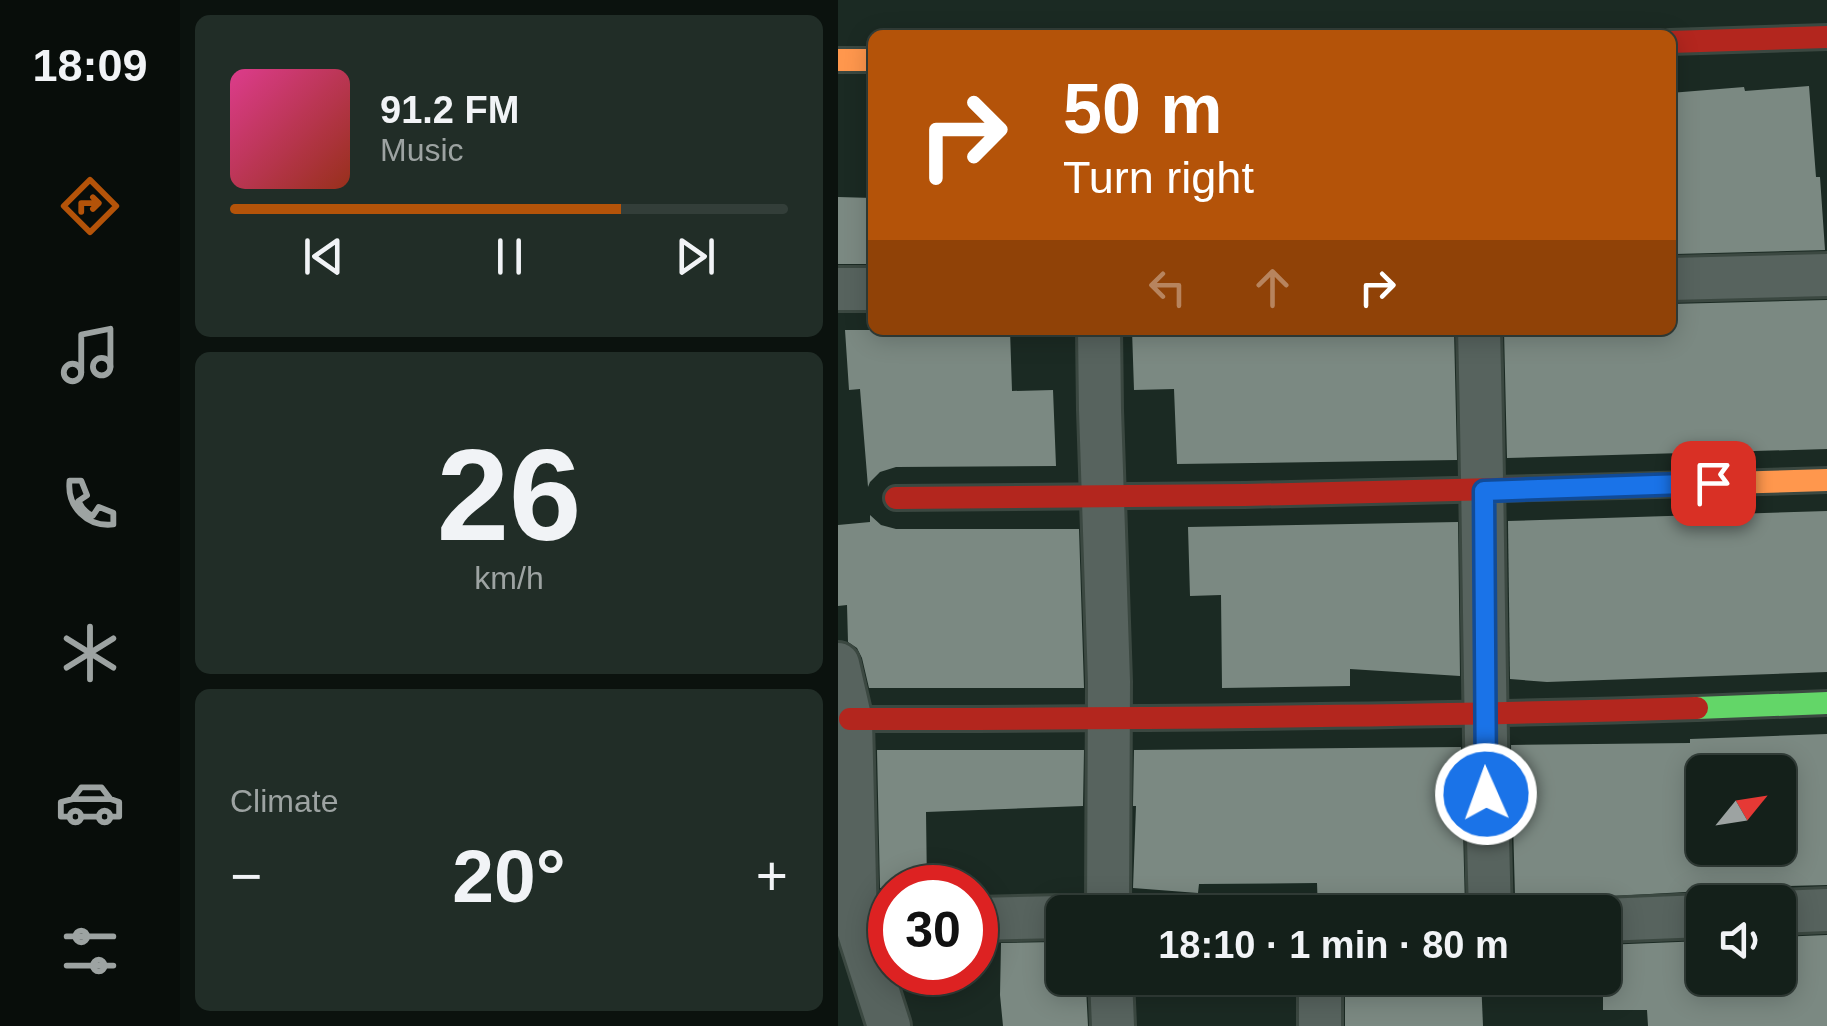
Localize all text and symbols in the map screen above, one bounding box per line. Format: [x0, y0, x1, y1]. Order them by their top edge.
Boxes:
text: 18:09 [32, 40, 148, 91]
icon: right [898, 70, 1028, 200]
text: 50 m [1063, 70, 1223, 148]
text: 91.2 FM [380, 89, 519, 131]
text: Music [380, 132, 464, 168]
text: Turn right [1063, 152, 1254, 203]
icon: directions [55, 171, 125, 241]
icon: previous [296, 229, 351, 284]
icon: pause [482, 229, 537, 284]
icon: next [668, 229, 723, 284]
icon: left [1140, 260, 1195, 315]
icon: ahead [1245, 260, 1300, 315]
icon: right [1350, 260, 1405, 315]
icon: music [55, 320, 125, 390]
text: 26 [437, 422, 581, 568]
pin [1671, 441, 1756, 526]
icon: arrive [1686, 456, 1741, 511]
icon: phone [55, 469, 125, 539]
text: km/h [474, 560, 544, 596]
icon: climate [55, 618, 125, 688]
position arrow [1434, 742, 1538, 846]
north arrow [1686, 755, 1796, 865]
map controls [1686, 755, 1796, 995]
icon: car [55, 767, 125, 837]
text: Climate [230, 783, 338, 819]
text: 20° [452, 834, 566, 918]
text: − [230, 845, 262, 907]
text: + [756, 845, 788, 907]
speed limit sign: 30 [868, 865, 998, 995]
button: sound [1686, 885, 1796, 995]
icon: filters [55, 916, 125, 986]
text: 18:10 · 1 min · 80 m [1158, 924, 1509, 966]

